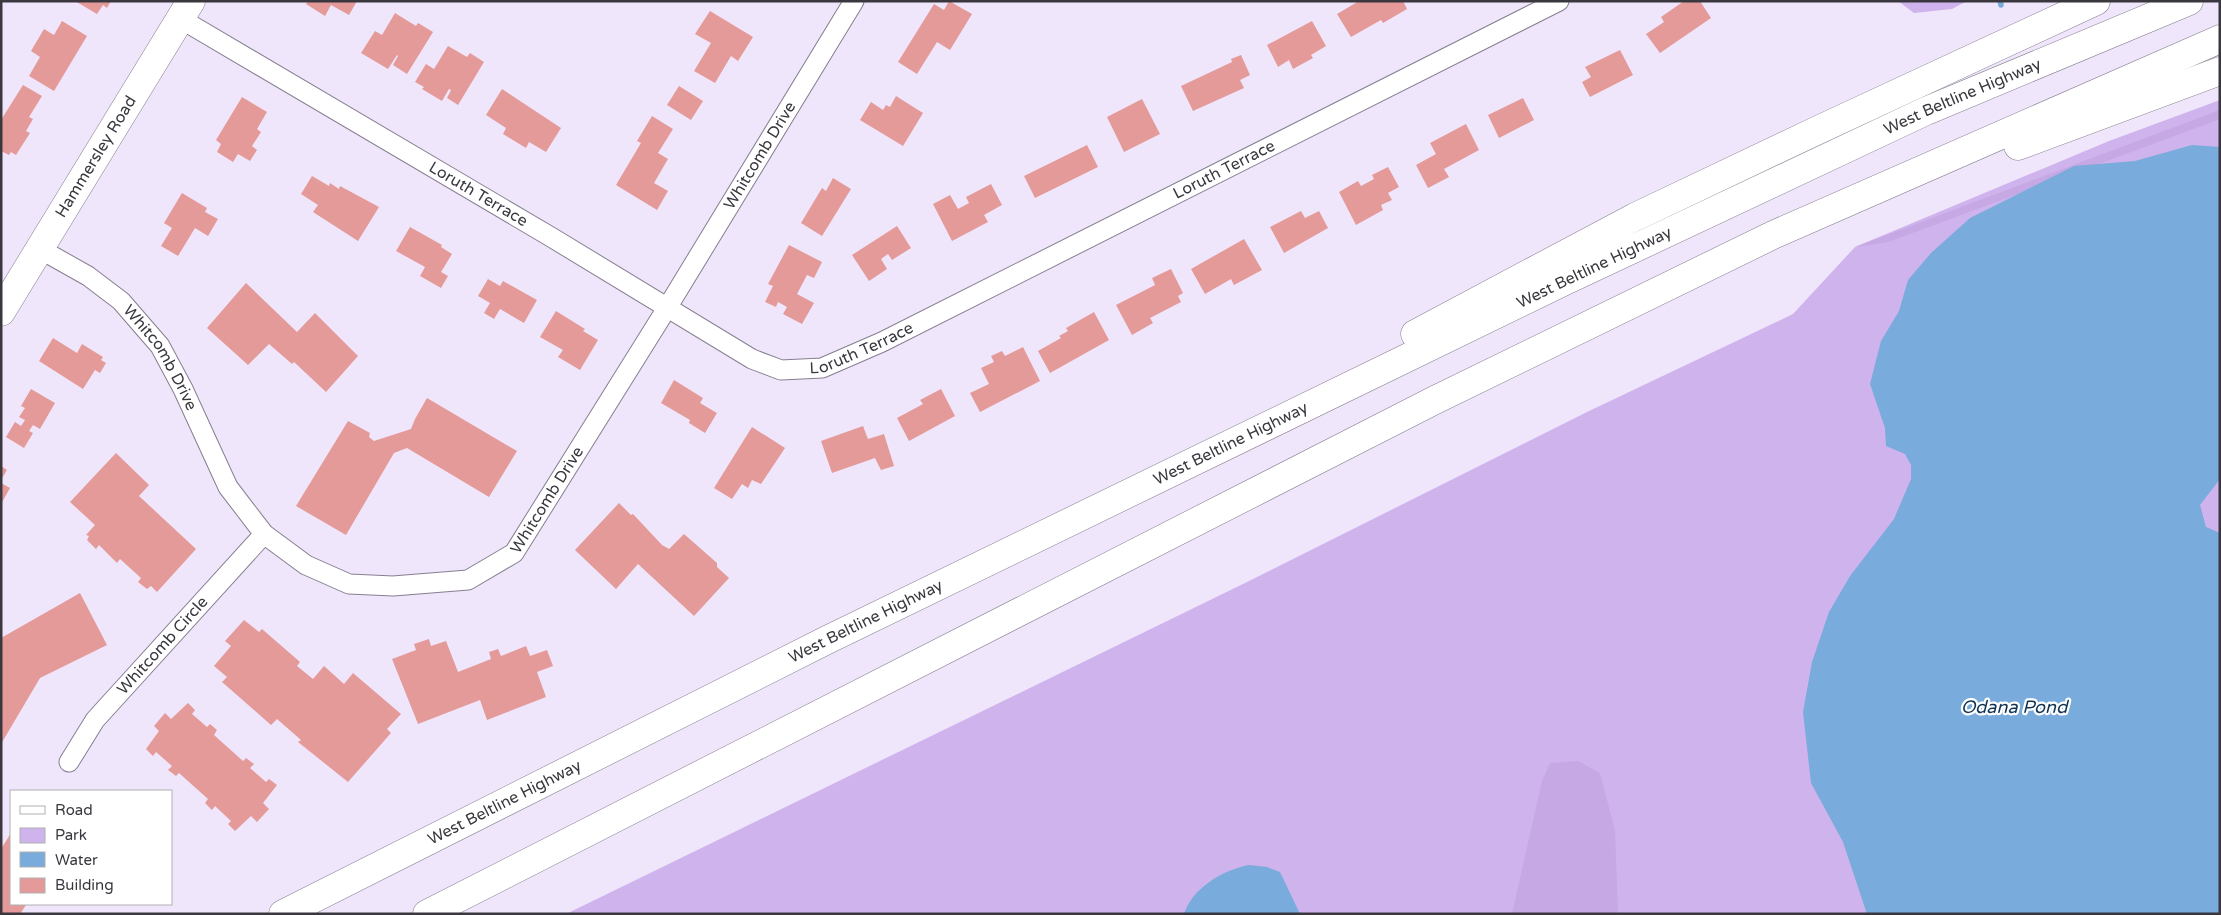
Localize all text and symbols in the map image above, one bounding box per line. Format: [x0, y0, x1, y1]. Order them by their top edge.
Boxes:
street label: West Beltline Highway [1881, 54, 2044, 139]
street label: Hammersley Road [51, 92, 141, 221]
street label: Whitcomb Drive [719, 98, 800, 213]
street label: Loruth Terrace [1170, 136, 1278, 204]
street label: Loruth Terrace [425, 157, 531, 231]
street label: West Beltline Highway [1513, 222, 1675, 313]
street label: Whitcomb Drive [119, 301, 201, 414]
street label: Loruth Terrace [809, 318, 917, 379]
street label: West Beltline Highway [1150, 397, 1312, 490]
street label: Whitcomb Drive [506, 443, 588, 557]
street label: West Beltline Highway [785, 575, 946, 668]
street label: Whitcomb Circle [113, 592, 212, 699]
water label: Odana Pond [1961, 696, 2070, 718]
street label: West Beltline Highway [424, 755, 585, 849]
legend [10, 790, 172, 905]
text: Road [55, 801, 93, 819]
text: Park [55, 826, 87, 844]
text: Water [55, 851, 98, 869]
text: Building [55, 876, 114, 894]

